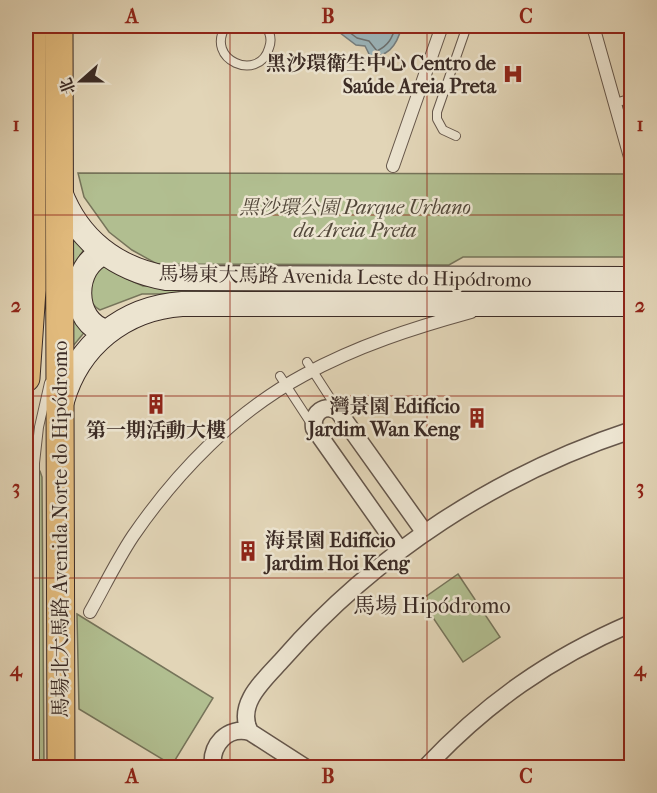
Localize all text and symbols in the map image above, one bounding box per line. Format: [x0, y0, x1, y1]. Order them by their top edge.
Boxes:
text: A [124, 5, 140, 28]
text: B [321, 5, 335, 28]
text: C [519, 5, 533, 28]
north arrow [51, 51, 111, 111]
place label: 黑沙環衛生中心 Centro de Saúde Areia Preta [266, 52, 497, 98]
hospital icon: 黑沙環衛生中心 Centro de Saúde Areia Preta [501, 62, 525, 86]
text: 北 [56, 75, 79, 97]
text: 1 [12, 113, 20, 136]
text: 1 [636, 113, 644, 136]
park label: 黑沙環公園 Parque Urbano da Areia Preta [239, 196, 471, 242]
street label: 馬場東大馬路 Avenida Leste do Hipódromo [158, 262, 532, 292]
text: 2 [11, 294, 21, 317]
text: 2 [635, 294, 645, 317]
street label: 馬場北大馬路 Avenida Norte do Hipódromo [49, 341, 72, 717]
building icon: 第一期活動大樓 [144, 392, 168, 416]
place label: 灣景園 Edifício Jardim Wan Keng [306, 395, 461, 441]
building icon: 灣景園 Edifício Jardim Wan Keng [465, 406, 489, 430]
place label: 第一期活動大樓 [86, 419, 226, 442]
text: 3 [12, 476, 20, 499]
text: 3 [636, 476, 644, 499]
place label: 海景園 Edifício Jardim Hoi Keng [263, 529, 411, 575]
building icon: 海景園 Edifício Jardim Hoi Keng [236, 539, 260, 563]
district label: 馬場 Hipódromo [353, 593, 511, 619]
text: 4 [9, 658, 23, 682]
text: 4 [633, 658, 647, 682]
text: A [124, 765, 140, 788]
text: B [321, 765, 335, 788]
text: C [519, 765, 533, 788]

